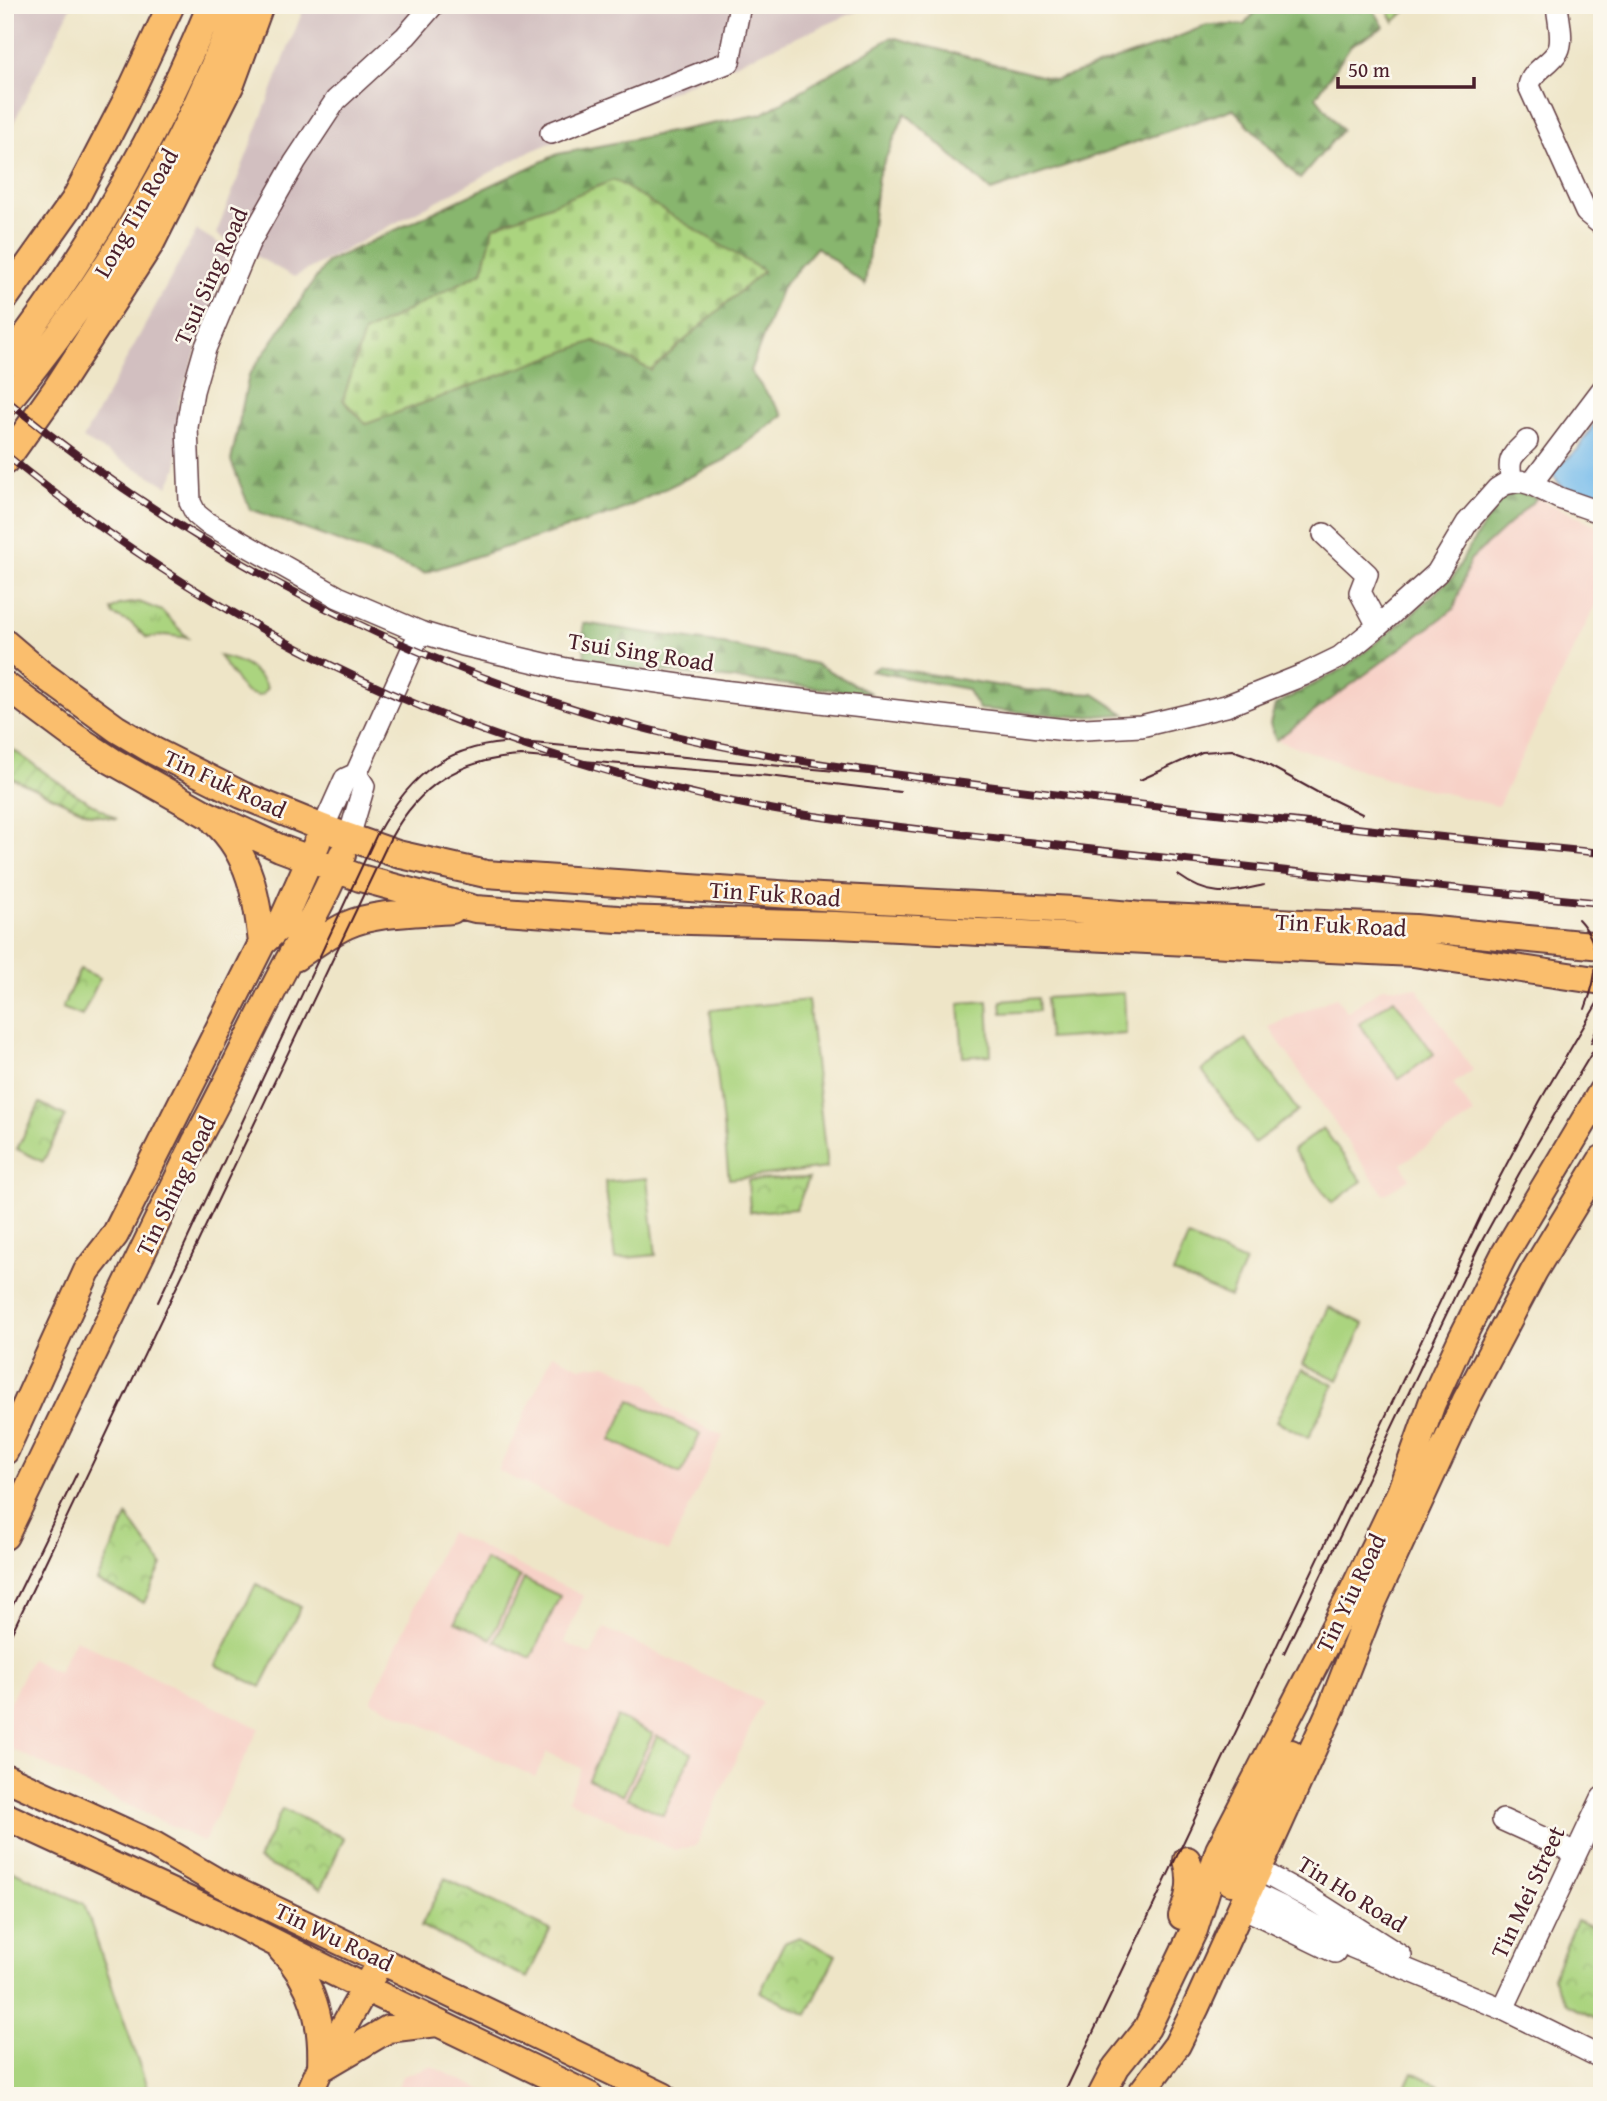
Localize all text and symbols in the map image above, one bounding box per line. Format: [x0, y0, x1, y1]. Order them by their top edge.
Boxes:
scale bar [1338, 46, 1474, 90]
text: 50 m [1348, 54, 1390, 85]
street label: Long Tin Road [84, 142, 187, 284]
street label: Tsui Sing Road [165, 201, 257, 350]
street label: Tsui Sing Road [566, 623, 717, 680]
street label: Tin Fuk Road [158, 740, 292, 827]
street label: Tin Fuk Road [708, 871, 842, 916]
street label: Tin Fuk Road [1275, 904, 1408, 945]
street label: Tin Shing Road [127, 1110, 225, 1262]
street label: Tin Yiu Road [1307, 1527, 1395, 1658]
street label: Tin Mei Street [1482, 1819, 1574, 1964]
street label: Tin Ho Road [1291, 1846, 1414, 1941]
street label: Tin Wu Road [269, 1893, 400, 1980]

